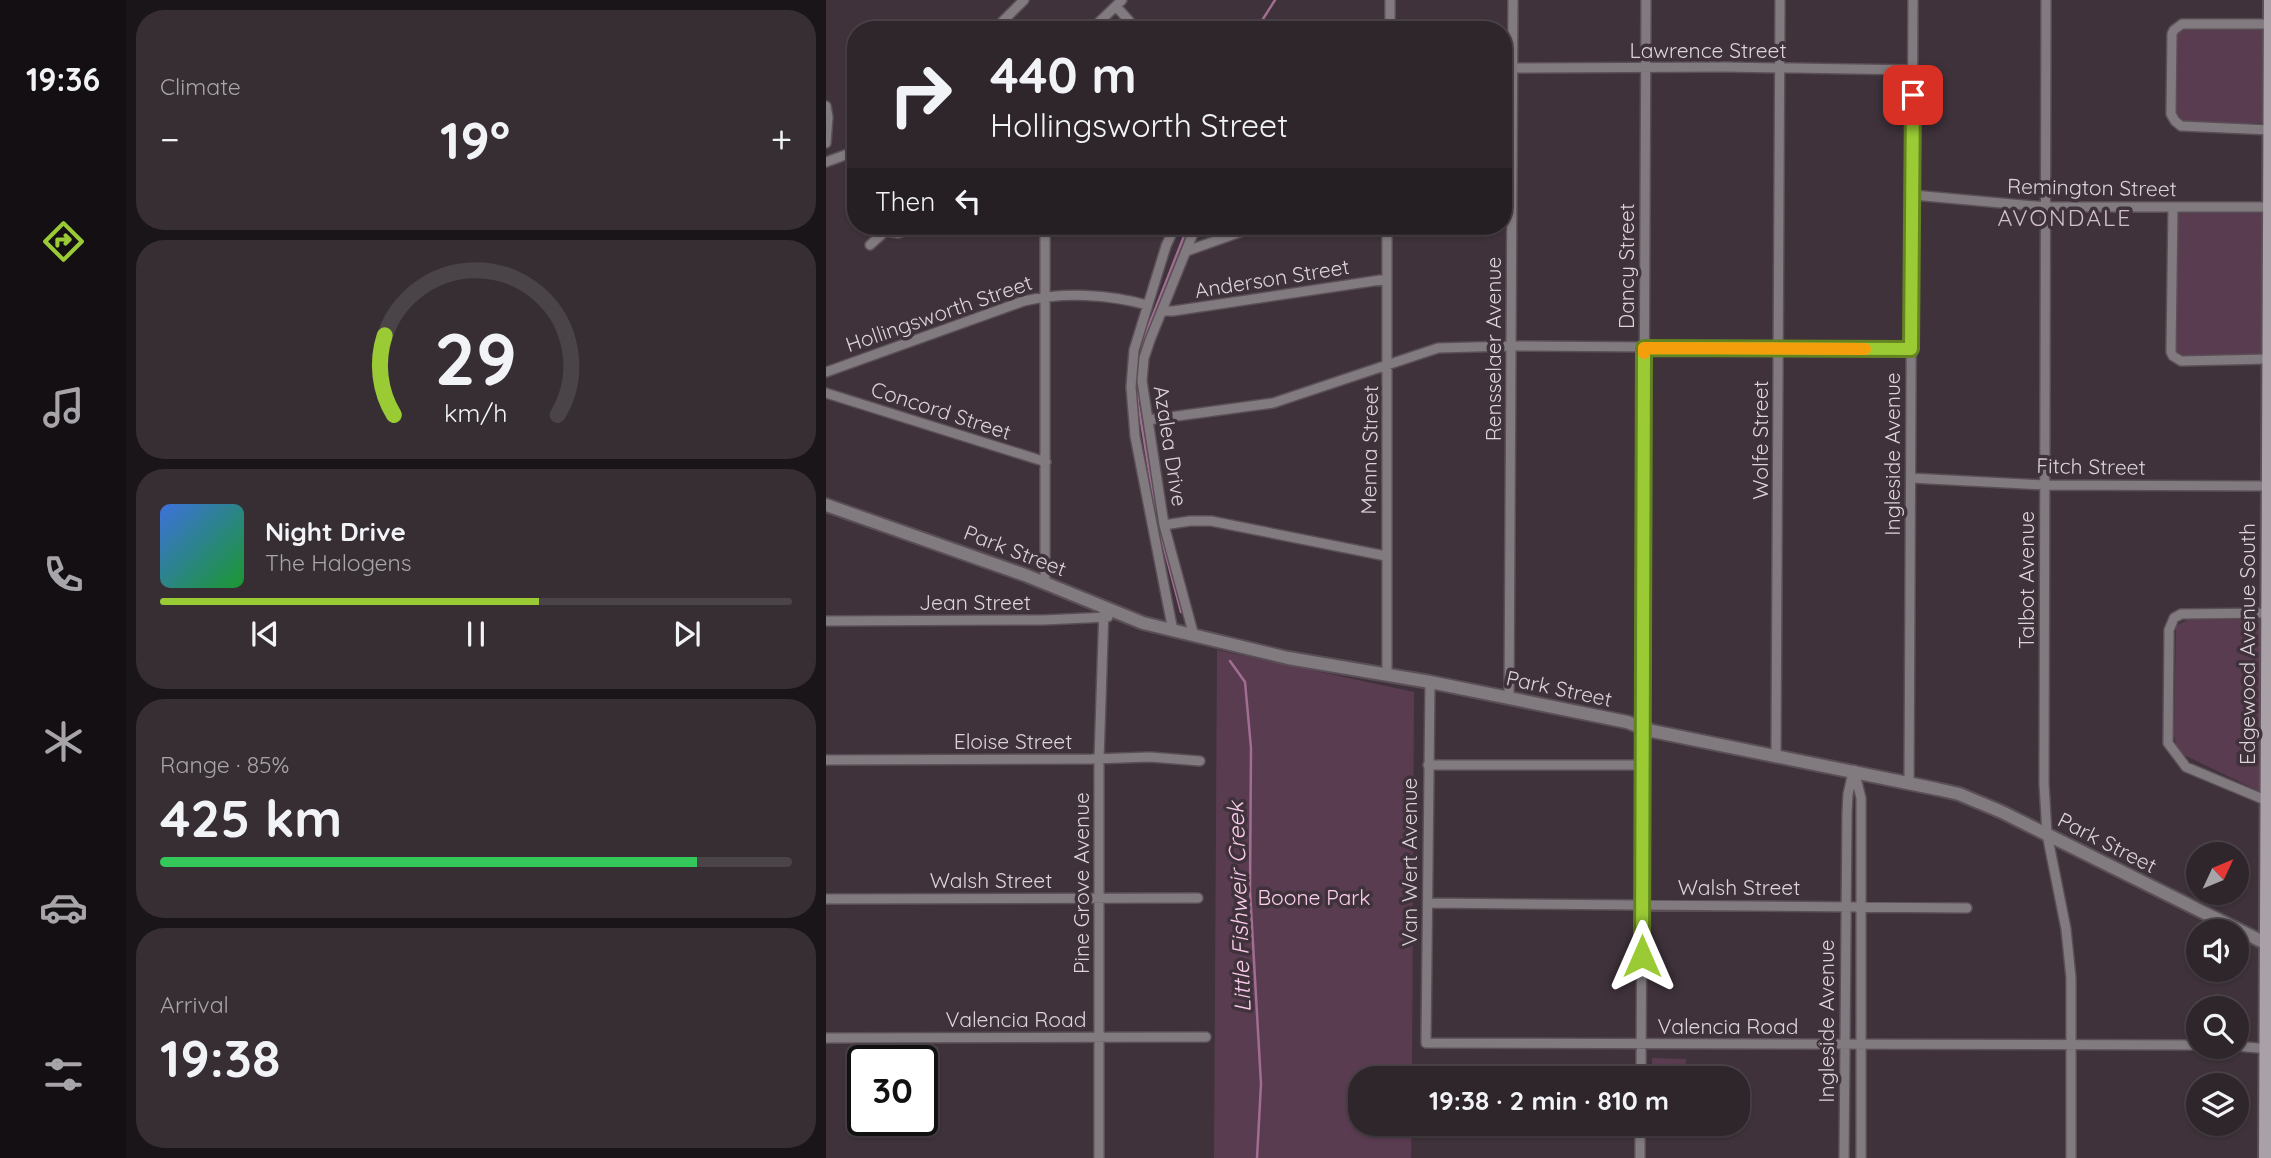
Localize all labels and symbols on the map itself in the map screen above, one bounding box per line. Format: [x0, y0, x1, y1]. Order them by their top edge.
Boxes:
street label: Lawrence Street [1629, 37, 1787, 63]
pin [1883, 65, 1943, 125]
street label: Remington Street [2007, 173, 2177, 201]
street label: Dancy Street [1613, 203, 1639, 329]
district label: AVONDALE [1998, 203, 2132, 232]
street label: Anderson Street [1193, 253, 1351, 303]
street label: Rensselaer Avenue [1480, 257, 1506, 441]
street label: Hollingsworth Street [842, 269, 1035, 357]
street label: Ingleside Avenue [1879, 372, 1905, 536]
street label: Concord Street [868, 375, 1015, 445]
street label: Wolfe Street [1747, 380, 1773, 500]
street label: Azalea Drive [1149, 384, 1193, 508]
street label: Menna Street [1355, 385, 1383, 515]
street label: Fitch Street [2036, 452, 2146, 480]
street label: Talbot Avenue [2013, 511, 2039, 649]
street label: Park Street [960, 519, 1070, 581]
street label: Edgewood Avenue South [2234, 523, 2260, 765]
street label: Jean Street [919, 589, 1031, 615]
street label: Park Street [1504, 664, 1615, 712]
street label: Eloise Street [954, 728, 1072, 754]
street label: Van Wert Avenue [1396, 778, 1422, 946]
street label: Pine Grove Avenue [1068, 792, 1094, 974]
water label: Little Fishweir Creek [1220, 799, 1257, 1013]
street label: Park Street [2054, 806, 2161, 878]
north arrow [2186, 842, 2249, 905]
street label: Walsh Street [930, 867, 1052, 893]
street label: Walsh Street [1678, 874, 1800, 900]
park label: Boone Park [1257, 884, 1371, 910]
position arrow [1605, 919, 1679, 993]
street label: Ingleside Avenue [1813, 939, 1839, 1103]
street label: Valencia Road [946, 1006, 1086, 1032]
street label: Valencia Road [1658, 1013, 1798, 1039]
speed limit sign: 30 [847, 1045, 938, 1136]

